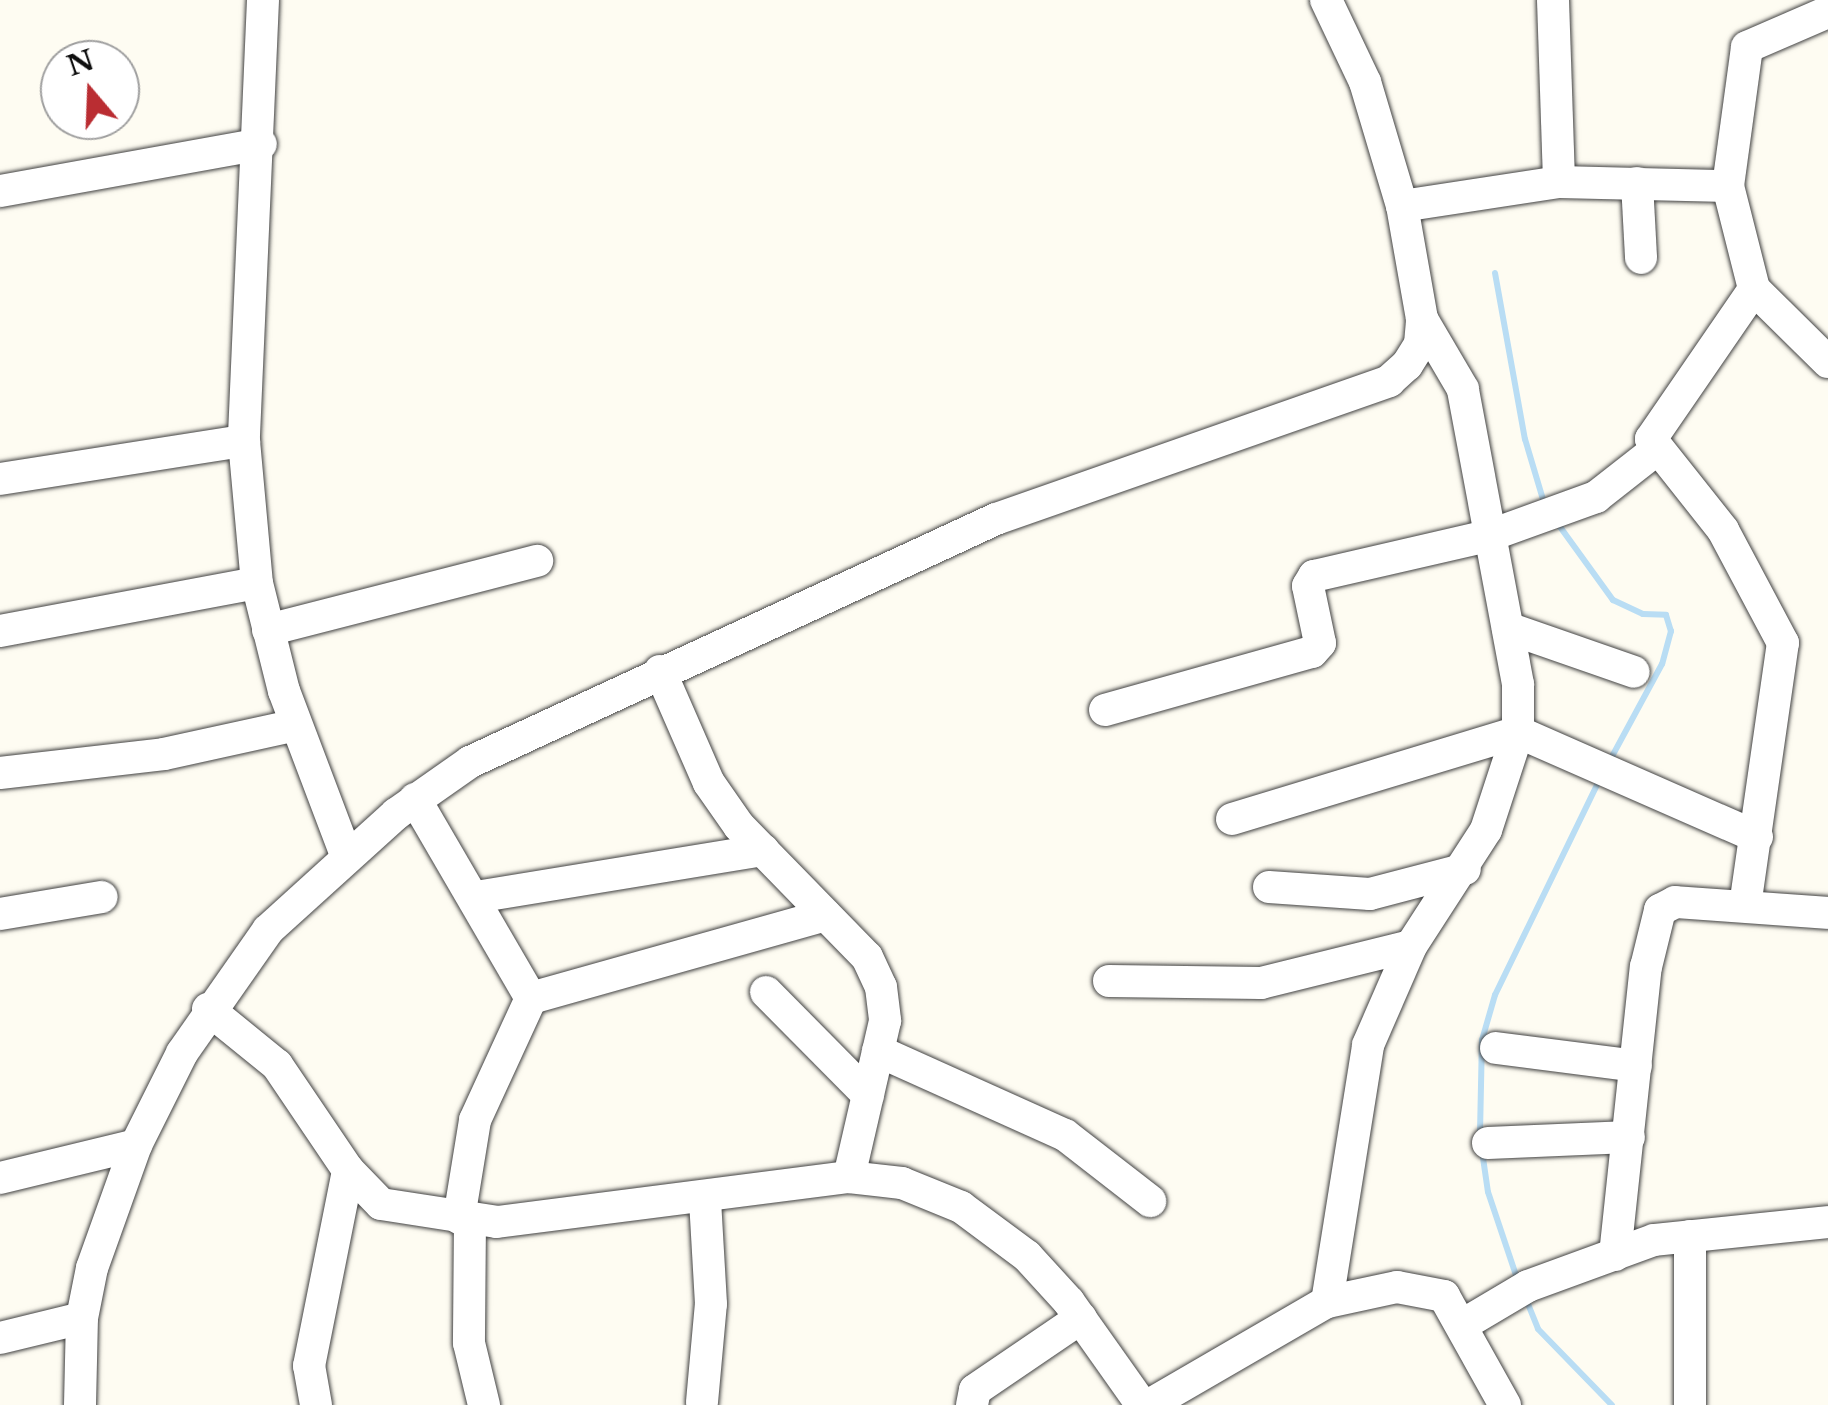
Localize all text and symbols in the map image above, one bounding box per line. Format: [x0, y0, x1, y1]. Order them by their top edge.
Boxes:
north arrow [40, 40, 140, 140]
text: N [63, 42, 99, 84]

